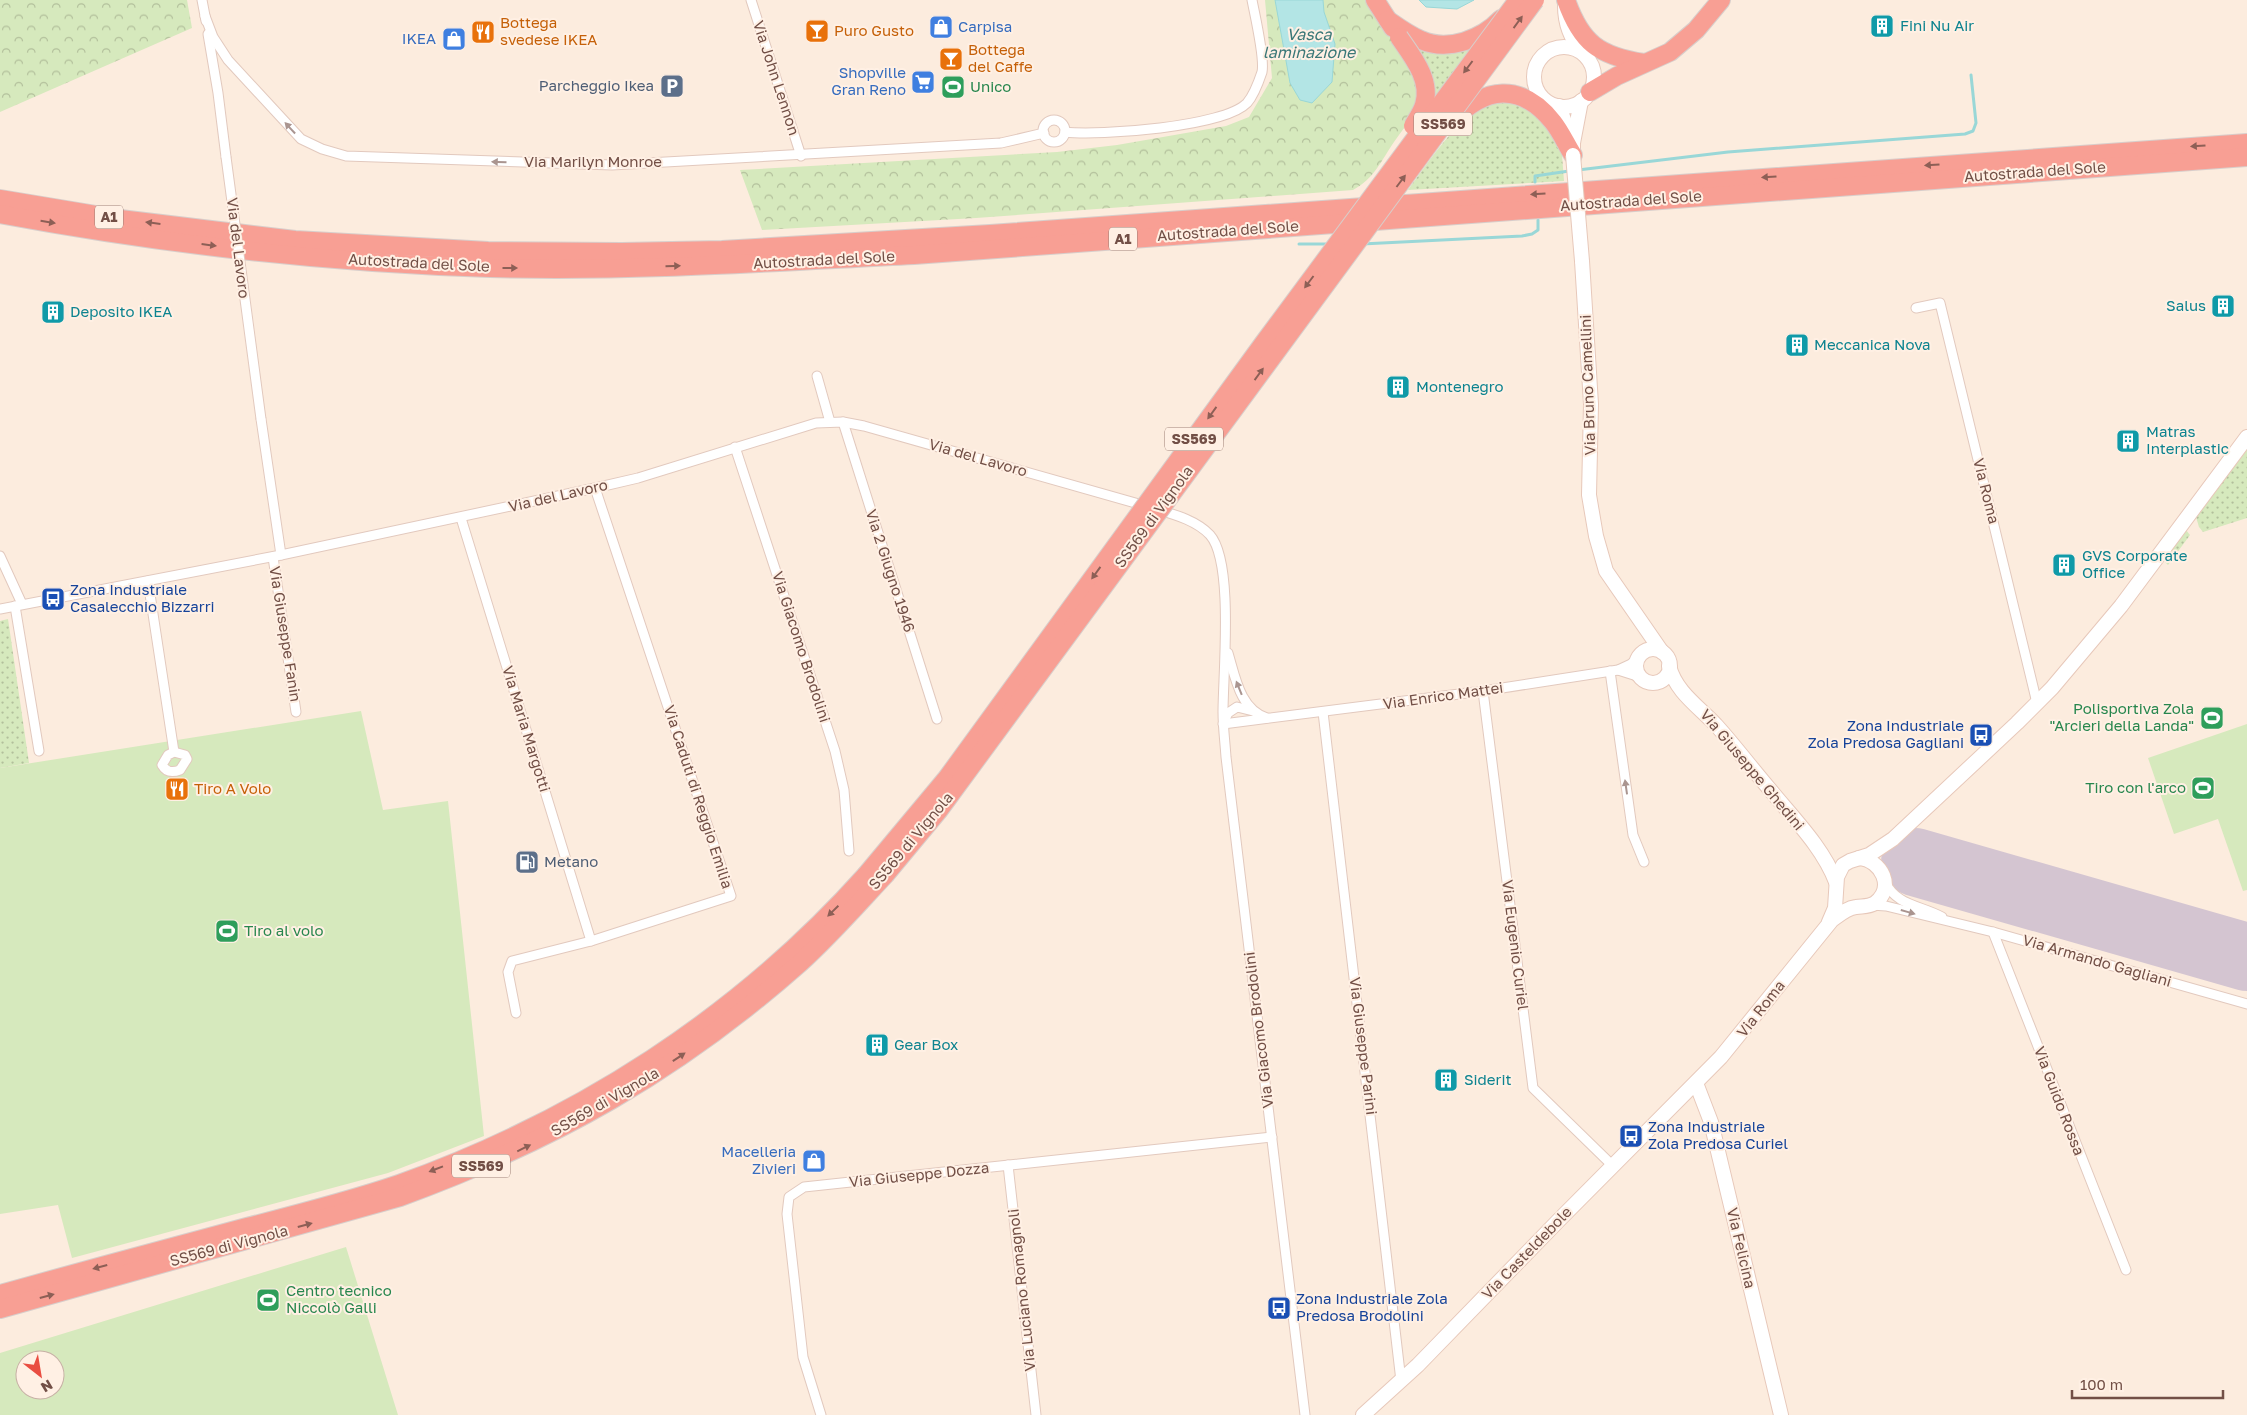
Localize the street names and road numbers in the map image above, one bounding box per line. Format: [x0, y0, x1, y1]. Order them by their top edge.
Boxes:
street label: Via John Lennon [750, 18, 804, 137]
road number: SS569 [1414, 112, 1472, 136]
street label: Via Marilyn Monroe [524, 152, 662, 170]
street label: Autostrada del Sole [1964, 157, 2107, 185]
street label: Autostrada del Sole [1560, 186, 1703, 214]
street label: Via del Lavoro [224, 196, 254, 299]
road number: A1 [95, 206, 123, 228]
street label: Autostrada del Sole [1157, 216, 1300, 244]
road number: A1 [1109, 228, 1137, 250]
street label: Autostrada del Sole [753, 246, 896, 272]
street label: Autostrada del Sole [348, 249, 491, 275]
street label: Via Bruno Camellini [1576, 314, 1598, 456]
road number: SS569 [1165, 428, 1223, 450]
street label: Via del Lavoro [927, 434, 1030, 480]
street label: Via Roma [1970, 456, 2004, 525]
street label: SS569 di Vignola [1110, 462, 1196, 571]
street label: Via del Lavoro [506, 475, 609, 515]
street label: Via 2 Giugno 1946 [863, 507, 919, 634]
street label: Via Giuseppe Fanin [266, 565, 306, 703]
street label: Via Giacomo Brodolini [769, 569, 835, 724]
street label: Via Maria Margotti [499, 663, 555, 794]
street label: Via Enrico Mattei [1382, 678, 1504, 712]
street label: Via Caduti di Reggio Emilia [661, 703, 737, 891]
street label: Via Giuseppe Ghedini [1697, 705, 1809, 834]
street label: SS569 di Vignola [864, 788, 956, 893]
street label: Via Eugenio Curiel [1499, 879, 1533, 1011]
street label: Via Armando Gagliani [2021, 930, 2174, 990]
street label: Via Giacomo Brodolini [1239, 951, 1277, 1109]
street label: Via Giuseppe Parini [1347, 976, 1381, 1116]
street label: Via Roma [1732, 976, 1788, 1040]
street label: Via Guido Rossa [2031, 1044, 2089, 1158]
street label: SS569 di Vignola [547, 1063, 662, 1139]
road number: SS569 [452, 1154, 510, 1178]
street label: Via Giuseppe Dozza [848, 1158, 990, 1190]
street label: Via Casteldebole [1478, 1202, 1575, 1302]
street label: Via Felicina [1724, 1206, 1760, 1290]
street label: Via Luciano Romagnoli [1004, 1208, 1038, 1372]
street label: SS569 di Vignola [168, 1221, 290, 1269]

